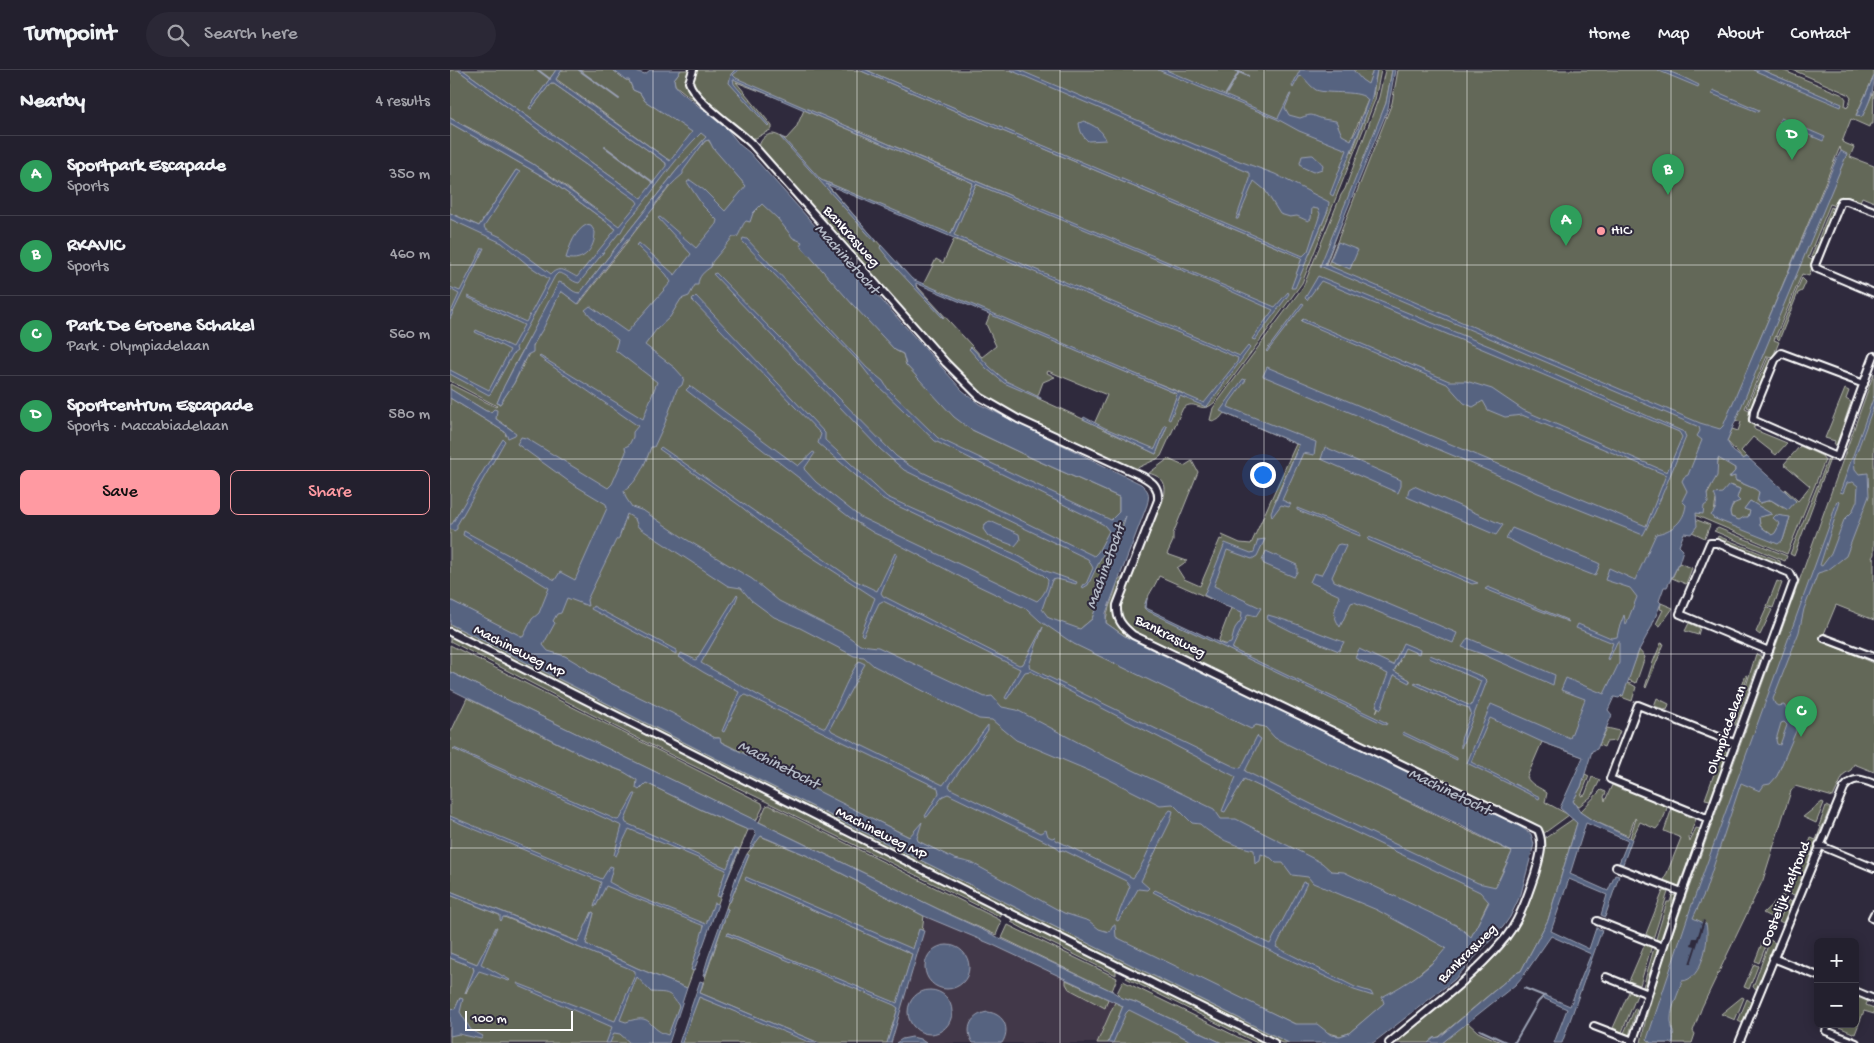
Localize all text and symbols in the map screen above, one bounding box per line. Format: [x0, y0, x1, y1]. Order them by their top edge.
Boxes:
search box [146, 12, 496, 57]
text: Turnpoint [25, 20, 116, 49]
icon: search [164, 21, 192, 49]
text: Search here [204, 23, 298, 46]
text: Home [1588, 24, 1630, 45]
text: Map [1658, 24, 1689, 45]
text: About [1717, 24, 1763, 45]
text: Contact [1791, 24, 1849, 45]
text: Nearby [20, 90, 85, 115]
text: 4 results [375, 93, 430, 112]
pin: D [1776, 119, 1808, 160]
pin: B [1652, 154, 1684, 195]
text: Sportpark Escapade [67, 155, 226, 178]
text: A [31, 166, 41, 185]
text: 350 m [389, 166, 430, 185]
text: Sports [67, 178, 109, 197]
street label: Bankrasweg [818, 202, 883, 272]
pin: A [1550, 205, 1582, 246]
water label: Machinetocht [809, 221, 884, 301]
place label: HIC [1611, 222, 1632, 240]
marker: HIC [1595, 225, 1607, 237]
text: RKAVIC [67, 235, 124, 258]
text: B [32, 246, 40, 265]
text: 460 m [390, 246, 430, 265]
text: Sports [67, 258, 109, 277]
text: Park De Groene Schakel [67, 315, 255, 338]
text: C [32, 326, 40, 345]
text: 560 m [389, 326, 430, 345]
text: Park · Olympiadelaan [67, 338, 209, 357]
text: Sportcentrum Escapade [67, 395, 253, 418]
text: D [31, 406, 41, 425]
text: 580 m [389, 406, 430, 425]
text: Sports · Maccabiadelaan [67, 418, 228, 437]
your location [1250, 462, 1276, 488]
button: Save [20, 470, 220, 515]
button: Share [230, 470, 430, 515]
water label: Machinetocht [1083, 520, 1132, 612]
street label: Bankrasweg [1131, 611, 1208, 662]
street label: Machineweg MP [470, 621, 568, 683]
street label: Olympiadelaan [1703, 683, 1751, 777]
pin: C [1785, 696, 1817, 737]
water label: Machinetocht [734, 737, 824, 796]
water label: Machinetocht [1405, 765, 1495, 822]
street label: Machineweg MP [832, 803, 930, 865]
street label: Oostelijk Halfrond [1757, 838, 1816, 949]
street label: Bankrasweg [1434, 920, 1502, 988]
map controls [1814, 938, 1859, 1028]
button: + [1814, 938, 1859, 983]
button: − [1814, 983, 1859, 1028]
scale bar [465, 1008, 572, 1031]
text: 100 m [472, 1011, 507, 1028]

